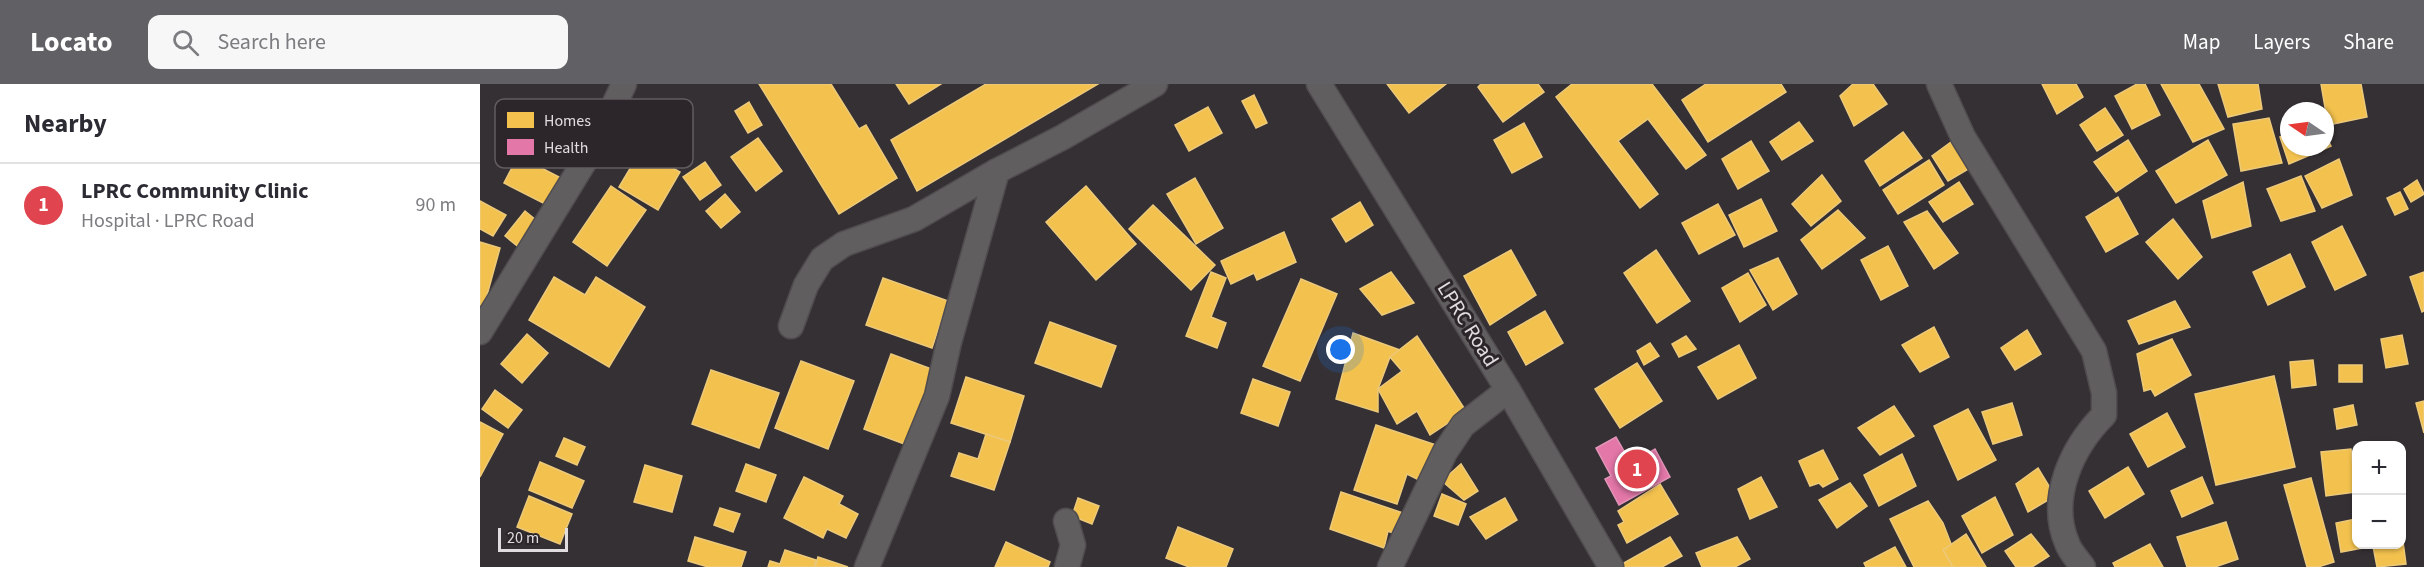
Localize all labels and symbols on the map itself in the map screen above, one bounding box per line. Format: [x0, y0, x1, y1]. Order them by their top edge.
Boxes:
legend [495, 99, 693, 168]
north arrow [2280, 102, 2334, 156]
text: Homes [544, 110, 591, 132]
text: Health [544, 137, 588, 159]
street label: LPRC Road [1430, 276, 1506, 372]
your location [1326, 335, 1355, 364]
pin: 1 [1618, 446, 1656, 492]
scale bar [498, 525, 568, 552]

